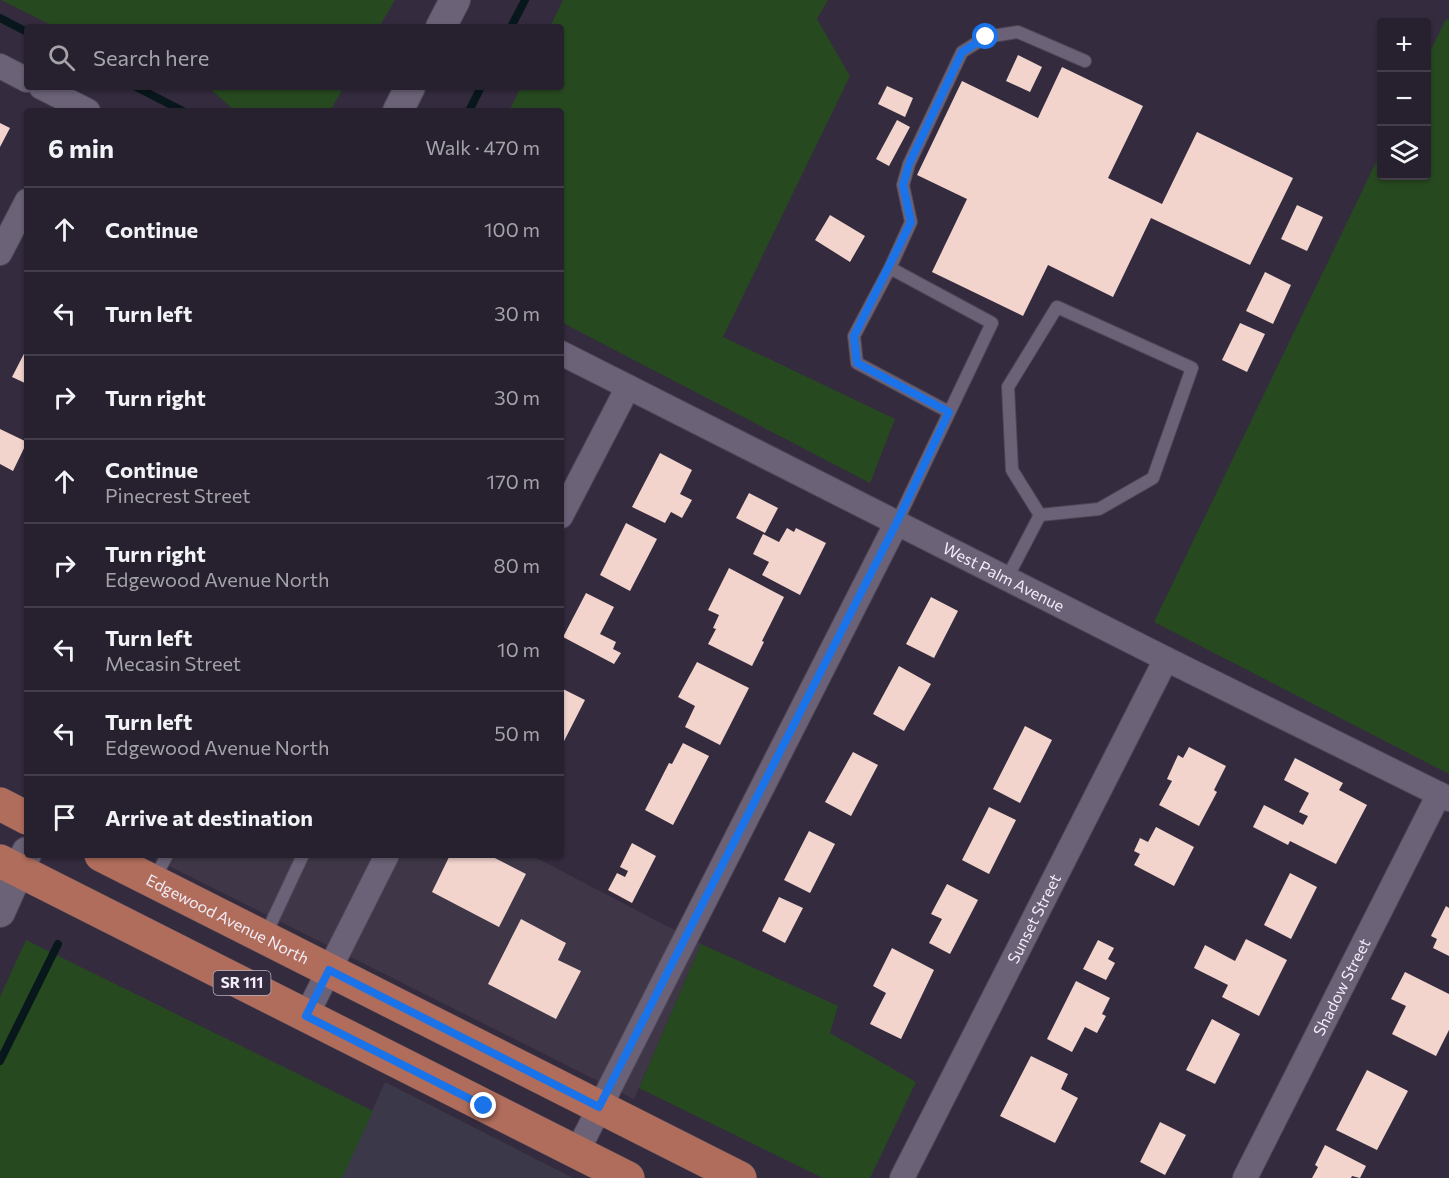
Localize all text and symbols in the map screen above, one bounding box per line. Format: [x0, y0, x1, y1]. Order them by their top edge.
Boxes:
map controls [1377, 18, 1431, 180]
button: + [1377, 18, 1431, 72]
route start [972, 23, 998, 49]
search box [24, 24, 564, 90]
icon: search [45, 41, 78, 74]
text: Search here [93, 44, 209, 71]
button: − [1377, 72, 1431, 126]
button: layers [1377, 126, 1431, 180]
text: 6 min [48, 132, 114, 163]
text: Walk · 470 m [425, 135, 540, 159]
icon: ahead [48, 213, 81, 246]
text: Continue [105, 216, 198, 243]
text: 100 m [484, 217, 540, 241]
icon: left [48, 297, 81, 330]
text: Turn left [105, 300, 192, 327]
text: 30 m [494, 301, 540, 325]
icon: right [48, 381, 81, 414]
text: Turn right [105, 384, 206, 411]
text: 30 m [494, 385, 540, 409]
text: Continue [105, 456, 198, 483]
icon: ahead [48, 465, 81, 498]
text: 170 m [487, 469, 540, 493]
text: Pinecrest Street [105, 483, 250, 507]
street label: West Palm Avenue [940, 538, 1068, 615]
text: Turn right [105, 540, 206, 567]
icon: right [48, 549, 81, 582]
text: 80 m [494, 553, 540, 577]
text: Edgewood Avenue North [105, 567, 329, 591]
text: Turn left [105, 624, 192, 651]
icon: left [48, 633, 81, 666]
text: 10 m [497, 637, 540, 661]
text: Mecasin Street [105, 651, 241, 675]
text: Turn left [105, 708, 192, 735]
icon: left [48, 717, 81, 750]
text: 50 m [494, 721, 540, 745]
text: Edgewood Avenue North [105, 735, 329, 759]
icon: arrive [48, 801, 81, 834]
text: Arrive at destination [105, 804, 313, 831]
street label: Edgewood Avenue North [143, 870, 312, 968]
street label: Sunset Street [1003, 870, 1064, 966]
street label: Shadow Street [1309, 935, 1374, 1039]
road number: SR 111 [214, 971, 270, 995]
route end [470, 1092, 496, 1118]

